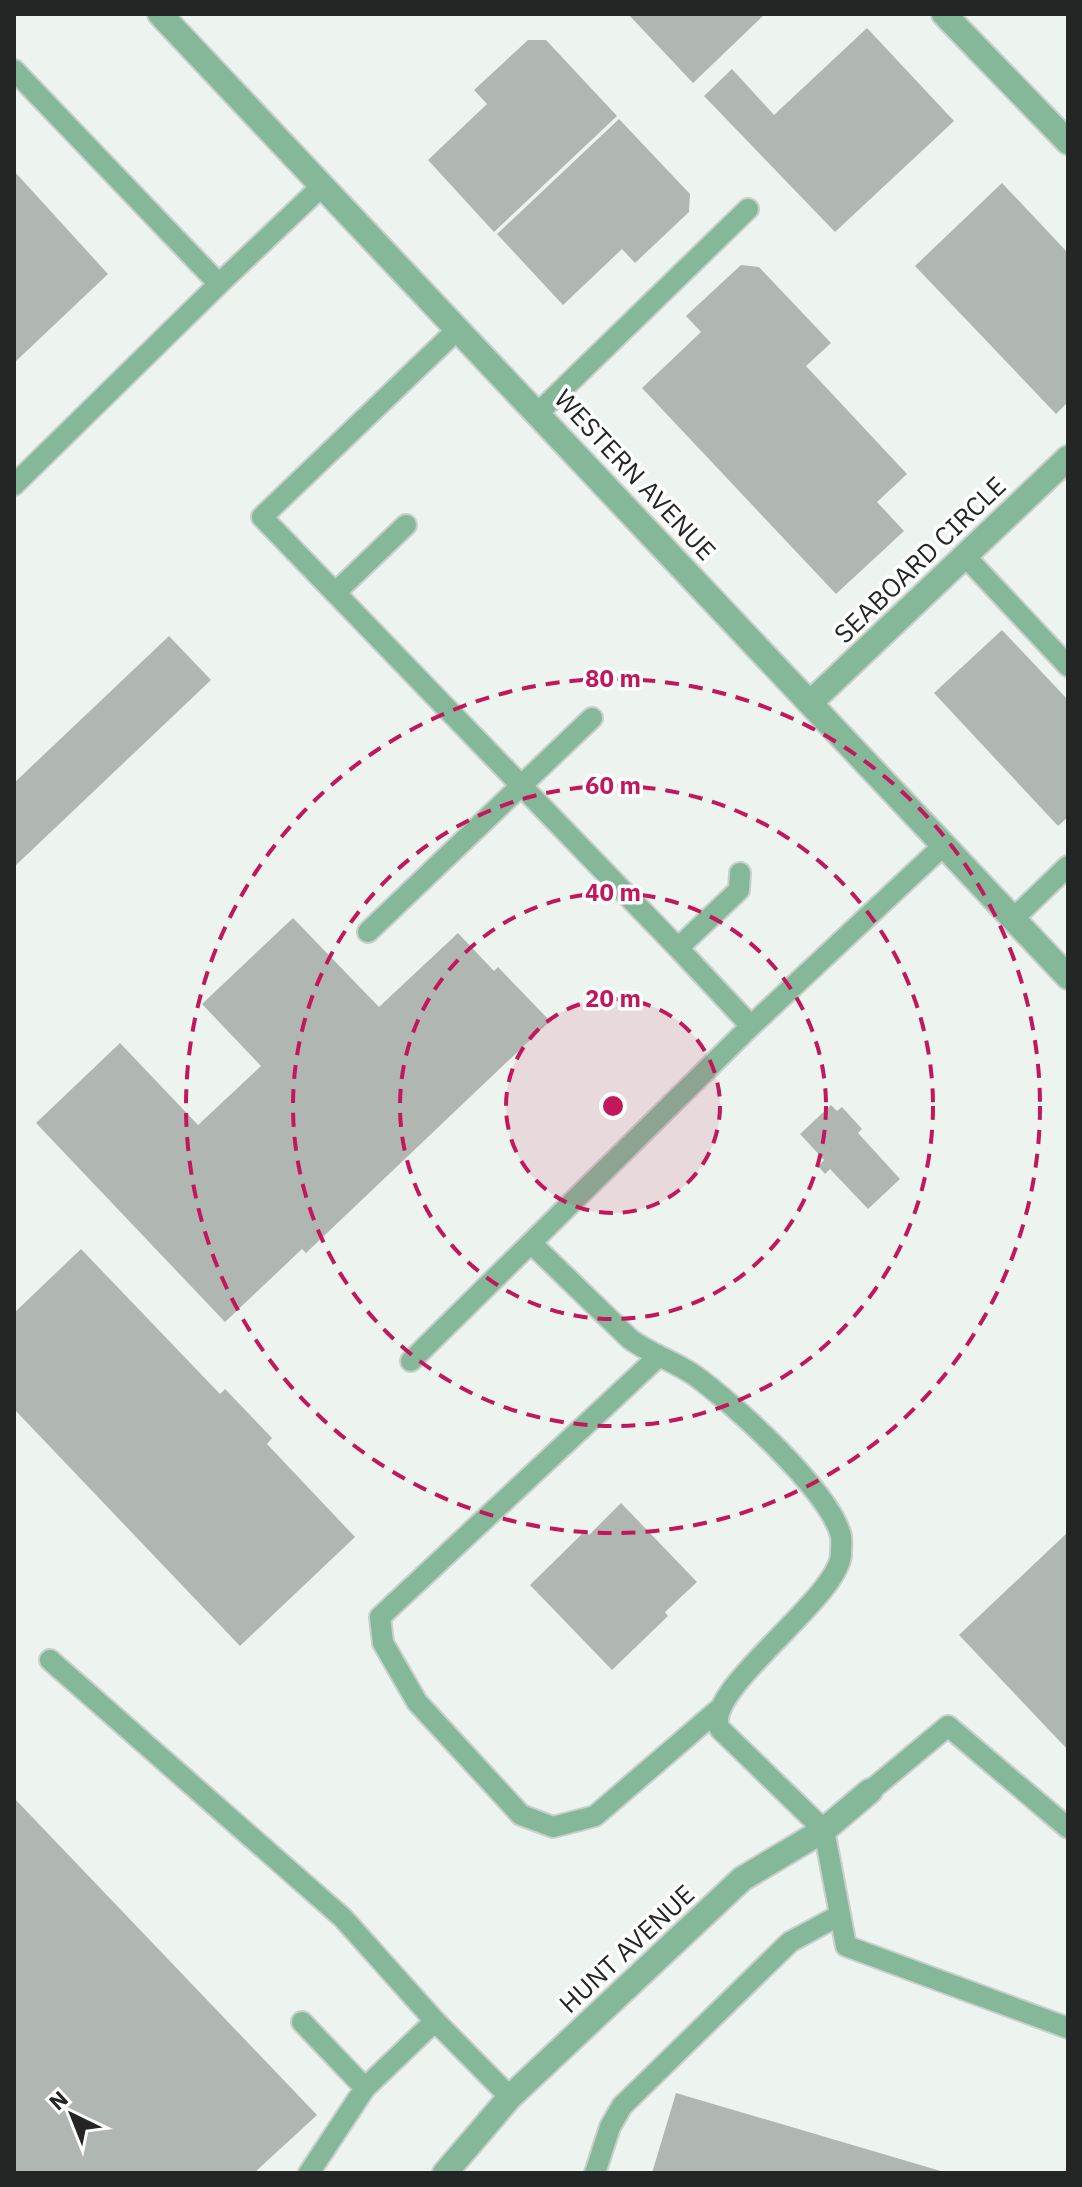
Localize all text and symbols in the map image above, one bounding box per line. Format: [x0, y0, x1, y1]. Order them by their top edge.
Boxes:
street label: WESTERN AVENUE [548, 382, 724, 567]
street label: SEABOARD CIRCLE [826, 469, 1012, 650]
text: 80 m [585, 662, 641, 694]
text: 60 m [585, 769, 641, 801]
text: 40 m [585, 876, 641, 908]
text: 20 m [585, 982, 641, 1014]
centre of rings [599, 1092, 627, 1120]
street label: HUNT AVENUE [551, 1877, 701, 2020]
north arrow [32, 2075, 112, 2155]
text: N [42, 2084, 74, 2116]

